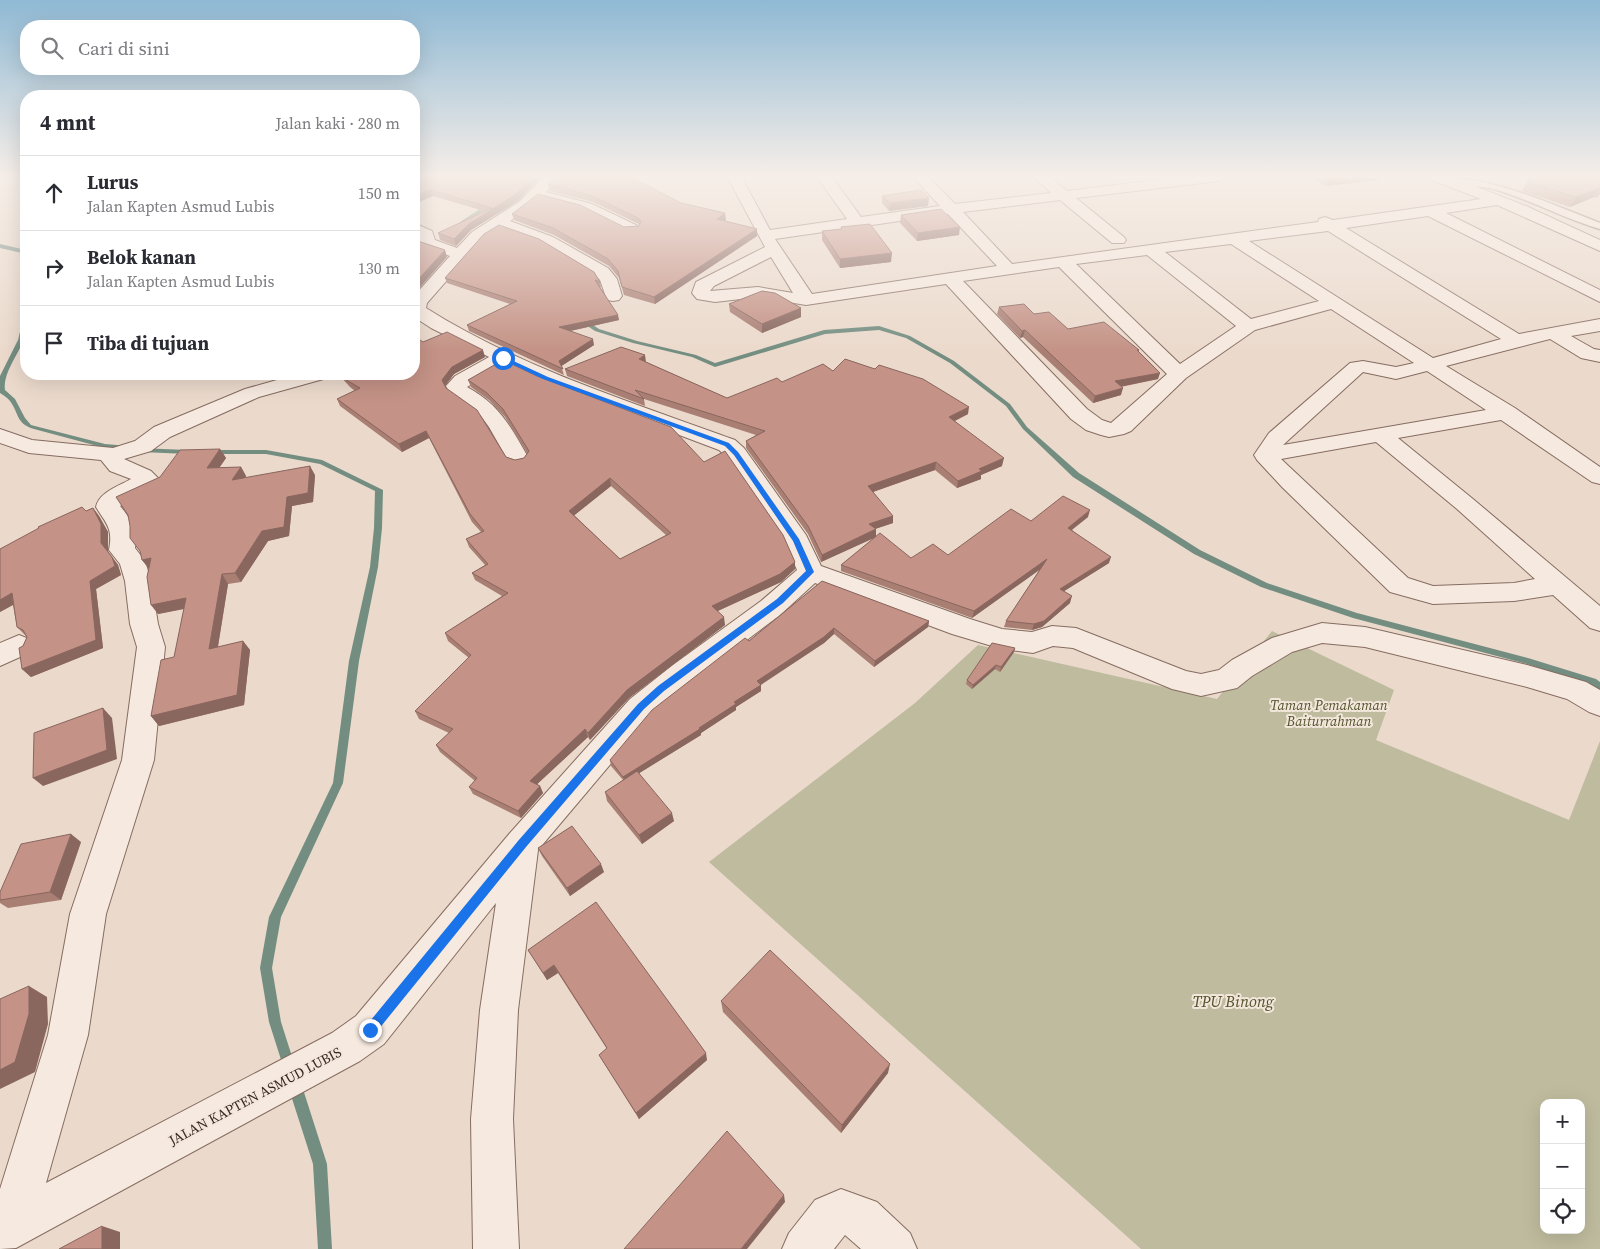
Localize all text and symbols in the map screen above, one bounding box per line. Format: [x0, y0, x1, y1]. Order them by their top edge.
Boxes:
search box [20, 20, 420, 75]
icon: search [38, 34, 66, 62]
text: Cari di sini [78, 35, 170, 61]
text: 4 mnt [40, 108, 95, 137]
text: Jalan kaki · 280 m [275, 112, 400, 134]
text: Lurus [87, 169, 138, 195]
icon: ahead [40, 179, 68, 207]
text: 150 m [358, 182, 400, 204]
text: Jalan Kapten Asmud Lubis [87, 195, 274, 217]
text: Belok kanan [87, 244, 196, 270]
icon: right [40, 254, 68, 282]
text: 130 m [358, 257, 400, 279]
text: Jalan Kapten Asmud Lubis [87, 270, 274, 292]
icon: arrive [40, 329, 68, 357]
text: Tiba di tujuan [87, 330, 209, 356]
route start [492, 347, 515, 370]
park label: Taman Pemakaman Baiturrahman [1270, 695, 1388, 731]
park label: TPU Binong [1193, 990, 1275, 1012]
route end [359, 1019, 382, 1042]
street label: JALAN KAPTEN ASMUD LUBIS [164, 1042, 345, 1151]
map controls [1540, 1099, 1585, 1234]
button: + [1540, 1099, 1585, 1144]
button: − [1540, 1144, 1585, 1189]
button: locate [1540, 1189, 1585, 1234]

